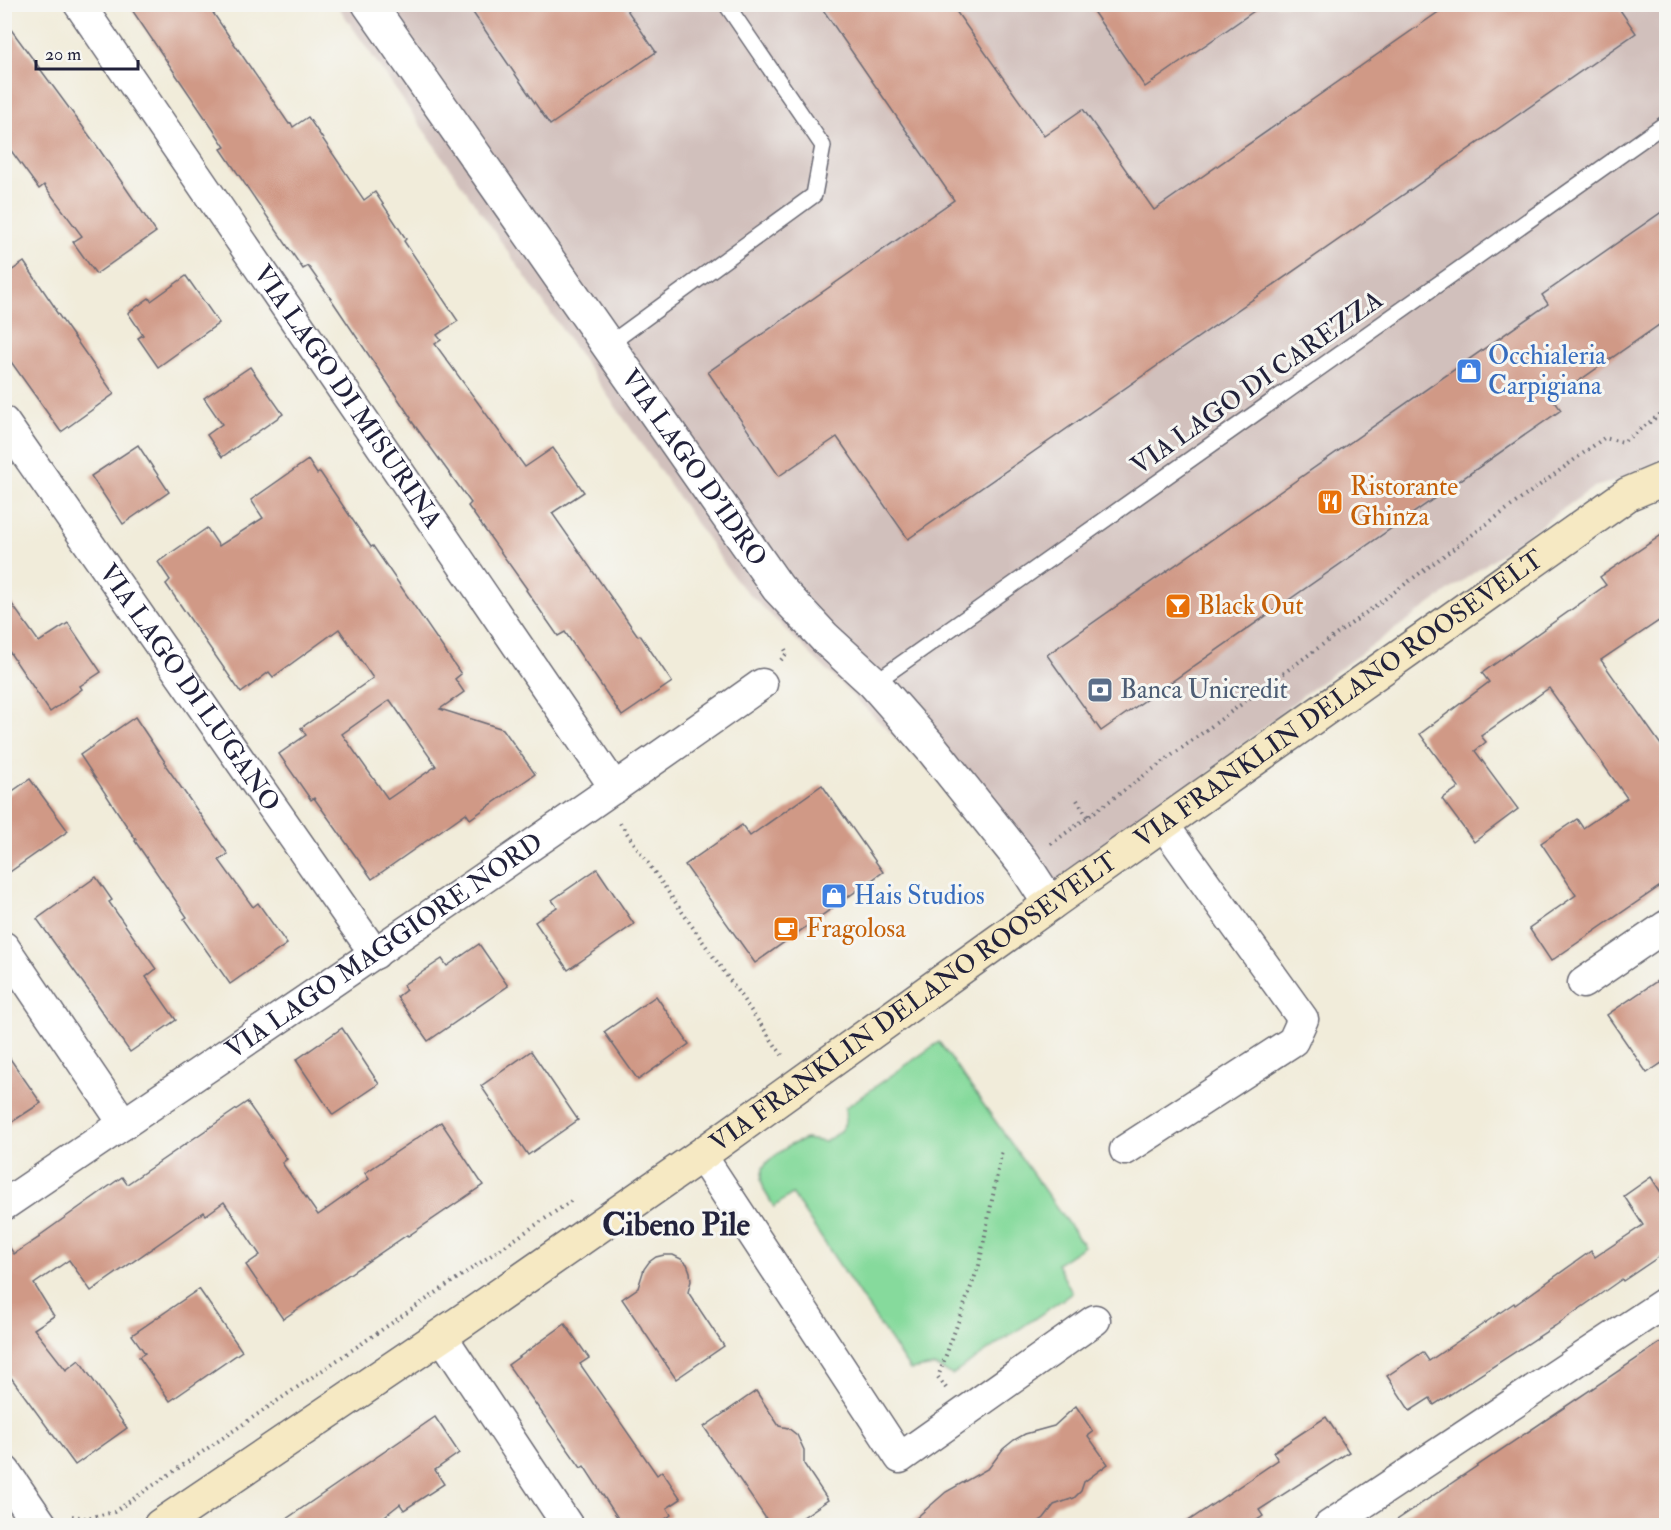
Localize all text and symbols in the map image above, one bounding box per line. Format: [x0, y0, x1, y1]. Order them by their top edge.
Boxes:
scale bar [36, 33, 138, 71]
text: 20 m [45, 43, 81, 66]
street label: VIA LAGO DI MISURINA [246, 259, 449, 535]
street label: VIA LAGO DI CAREZZA [1125, 284, 1389, 482]
place label: Occhialeria Carpigiana [1488, 340, 1606, 403]
shop icon: Occhialeria Carpigiana [1454, 356, 1484, 386]
street label: VIA LAGO D'IDRO [614, 363, 774, 572]
place label: Ristorante Ghinza [1350, 471, 1458, 533]
restaurant icon: Ristorante Ghinza [1315, 487, 1345, 517]
street label: VIA FRANKLIN DELANO ROOSEVELT [1128, 543, 1550, 855]
street label: VIA LAGO DI LUGANO [92, 558, 287, 818]
place label: Black Out [1198, 590, 1304, 622]
bar icon: Black Out [1163, 591, 1193, 621]
place label: Banca Unicredit [1120, 674, 1288, 706]
bank icon: Banca Unicredit [1085, 675, 1115, 705]
street label: VIA LAGO MAGGIORE NORD [220, 826, 549, 1066]
street label: VIA FRANKLIN DELANO ROOSEVELT [704, 845, 1124, 1159]
place label: Hais Studios [854, 880, 985, 912]
shop icon: Hais Studios [819, 881, 849, 911]
place label: Fragolosa [806, 913, 906, 945]
cafe icon: Fragolosa [771, 914, 801, 944]
district label: Cibeno Pile [602, 1205, 750, 1245]

